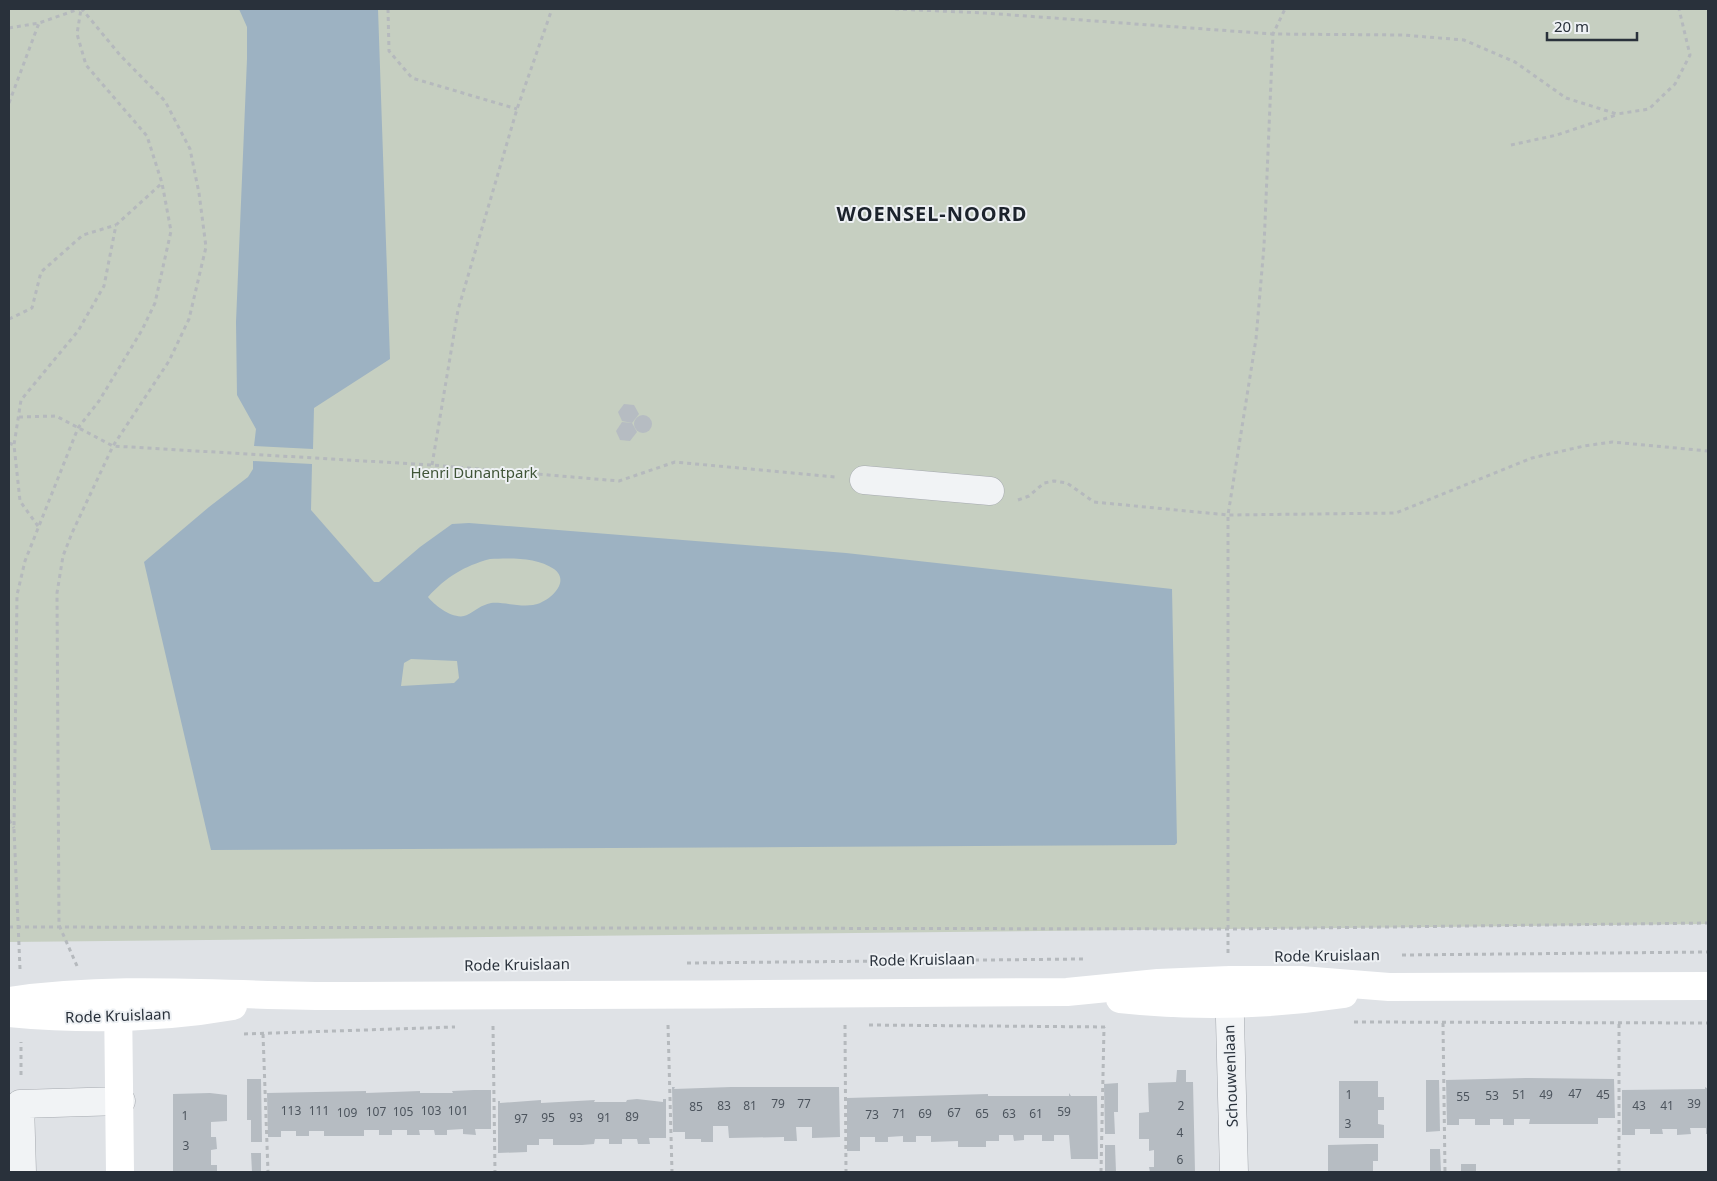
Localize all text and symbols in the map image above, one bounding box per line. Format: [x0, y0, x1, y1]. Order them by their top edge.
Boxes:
scale bar [1547, 10, 1637, 42]
text: 20 m [1554, 16, 1589, 36]
district label: WOENSEL-NOORD [837, 200, 1027, 227]
park label: Henri Dunantpark [410, 462, 538, 482]
street label: Rode Kruislaan [1274, 944, 1380, 966]
street label: Rode Kruislaan [869, 948, 975, 970]
street label: Rode Kruislaan [464, 953, 570, 975]
street label: Rode Kruislaan [65, 1003, 171, 1027]
street label: Schouwenlaan [1218, 1024, 1242, 1128]
house number: 47 [1568, 1085, 1582, 1102]
house number: 1 [1346, 1086, 1352, 1103]
house number: 51 [1512, 1086, 1526, 1103]
house number: 49 [1539, 1086, 1553, 1103]
house number: 45 [1596, 1086, 1610, 1103]
house number: 53 [1485, 1087, 1499, 1104]
house number: 55 [1456, 1088, 1470, 1105]
house number: 79 [771, 1095, 785, 1112]
house number: 77 [797, 1095, 811, 1112]
house number: 39 [1687, 1095, 1701, 1112]
house number: 83 [717, 1097, 731, 1114]
house number: 81 [743, 1097, 757, 1114]
house number: 2 [1178, 1097, 1185, 1114]
house number: 43 [1632, 1097, 1646, 1114]
house number: 41 [1660, 1097, 1674, 1114]
house number: 85 [689, 1098, 703, 1115]
house number: 113 [281, 1102, 301, 1119]
house number: 111 [309, 1102, 329, 1119]
house number: 103 [421, 1102, 441, 1119]
house number: 101 [448, 1102, 468, 1119]
house number: 107 [366, 1103, 386, 1120]
house number: 105 [393, 1103, 413, 1120]
house number: 59 [1057, 1103, 1071, 1120]
house number: 109 [337, 1104, 357, 1121]
house number: 67 [947, 1104, 961, 1121]
house number: 71 [892, 1105, 906, 1122]
house number: 69 [918, 1105, 932, 1122]
house number: 65 [975, 1105, 989, 1122]
house number: 63 [1002, 1105, 1016, 1122]
house number: 61 [1029, 1105, 1043, 1122]
house number: 73 [865, 1106, 879, 1123]
house number: 1 [182, 1107, 188, 1124]
house number: 89 [625, 1108, 639, 1125]
house number: 95 [541, 1109, 555, 1126]
house number: 93 [569, 1109, 583, 1126]
house number: 91 [597, 1109, 611, 1126]
house number: 97 [514, 1110, 528, 1127]
house number: 3 [1345, 1115, 1352, 1132]
house number: 4 [1177, 1124, 1184, 1141]
house number: 3 [183, 1137, 190, 1154]
house number: 6 [1177, 1151, 1184, 1168]

